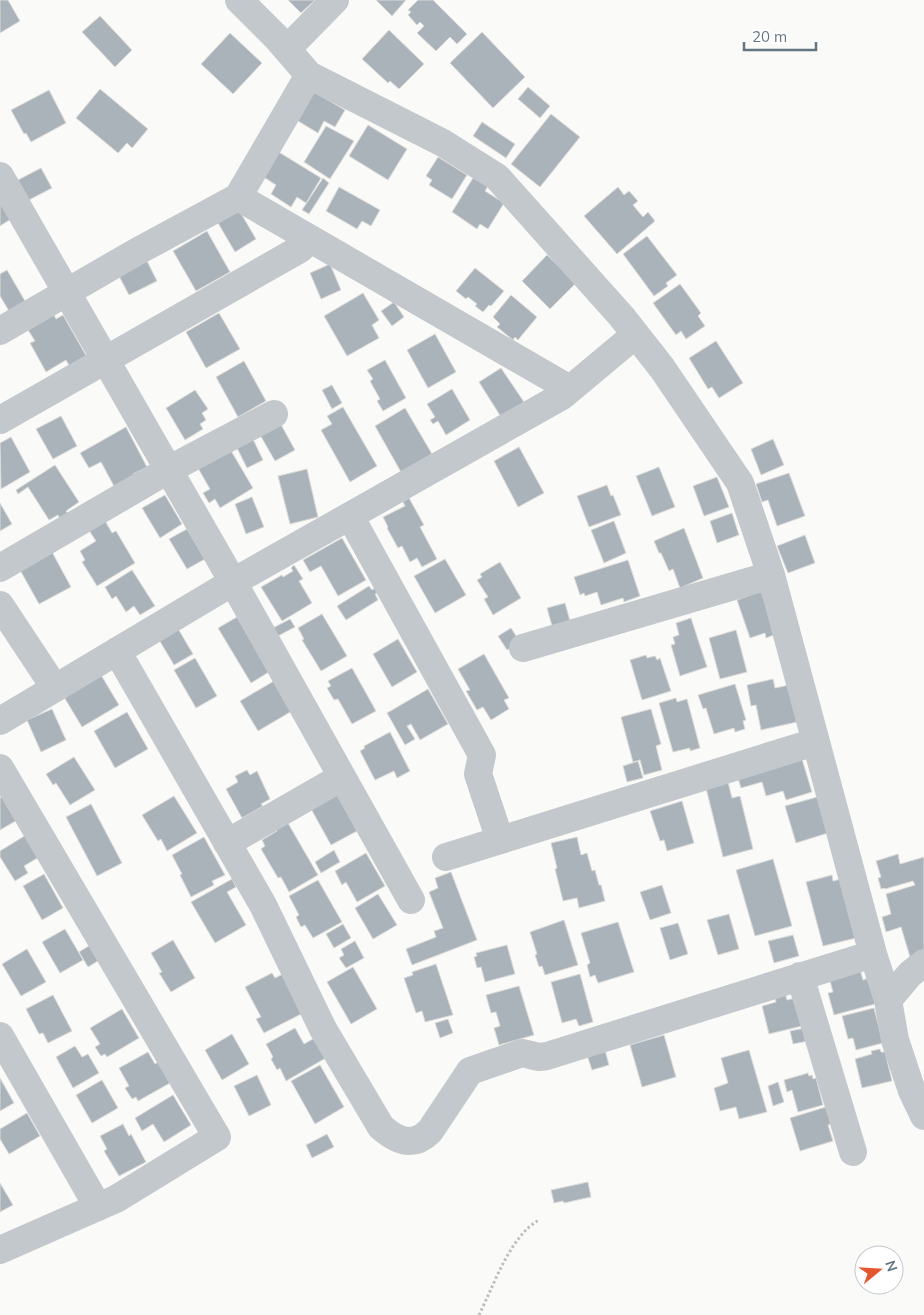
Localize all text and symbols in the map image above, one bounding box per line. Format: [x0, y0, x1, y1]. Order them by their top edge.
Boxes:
scale bar [744, 20, 816, 52]
text: 20 m [752, 27, 787, 46]
north arrow [854, 1245, 904, 1295]
text: N [881, 1258, 902, 1274]

